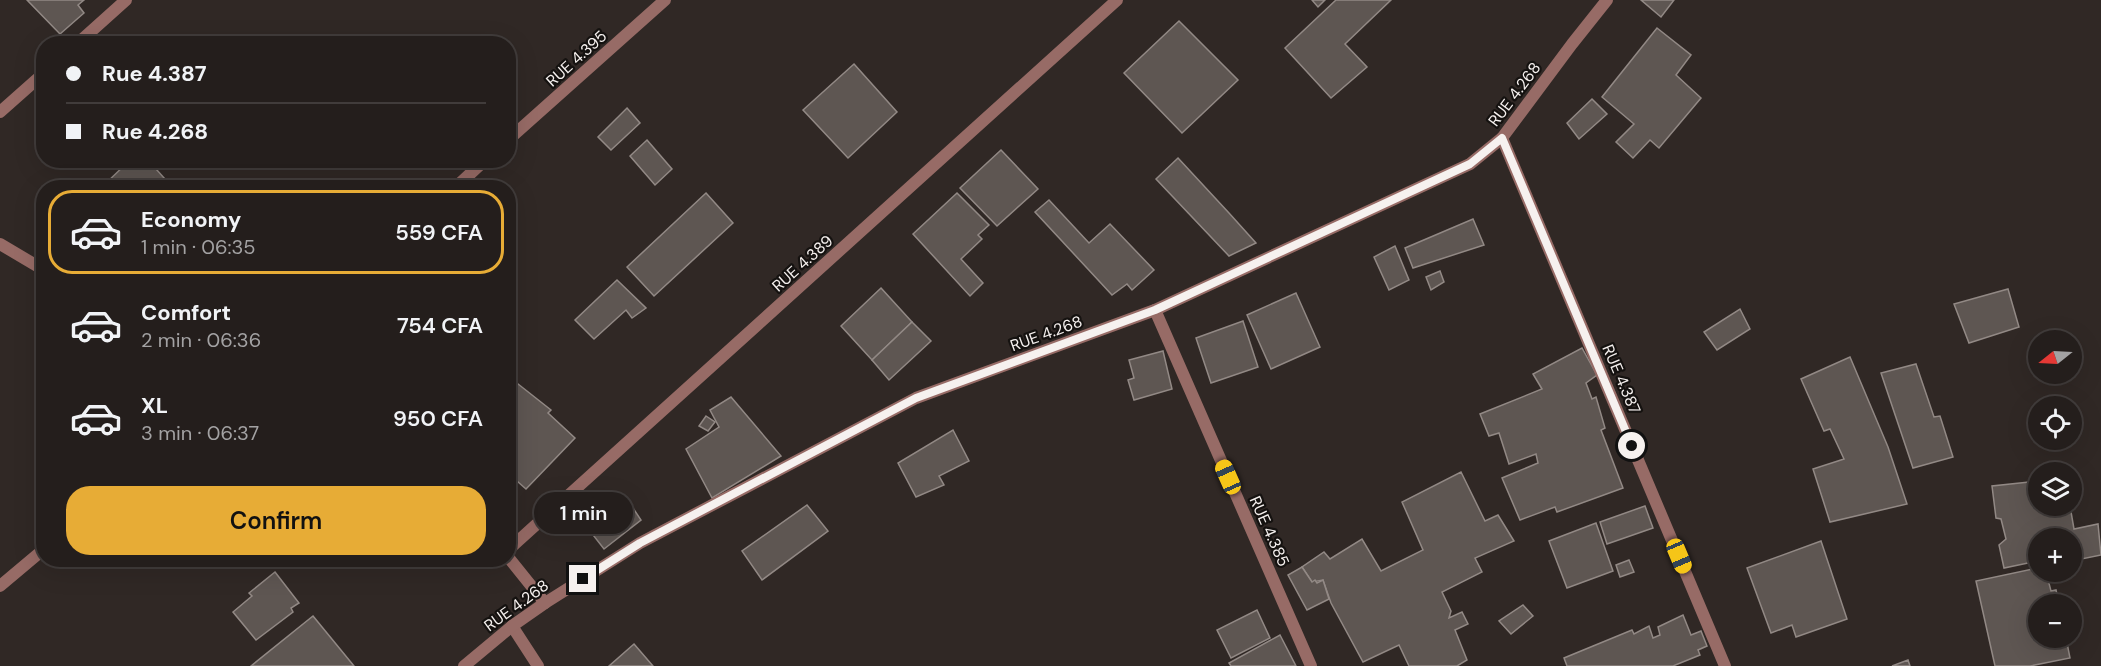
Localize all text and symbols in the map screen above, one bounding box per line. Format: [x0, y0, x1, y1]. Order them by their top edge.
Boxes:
street label: RUE 4.395 [541, 25, 611, 91]
street label: RUE 4.268 [1483, 58, 1545, 131]
text: Rue 4.387 [102, 59, 206, 88]
text: Rue 4.268 [102, 117, 208, 146]
icon: car [69, 205, 123, 259]
text: Economy [141, 205, 241, 234]
text: 559 CFA [395, 218, 483, 247]
street label: RUE 4.389 [767, 230, 837, 296]
text: 1 min · 06:35 [141, 234, 256, 260]
icon: car [69, 298, 123, 352]
text: Comfort [141, 298, 231, 327]
text: 754 CFA [397, 311, 483, 340]
street label: RUE 4.268 [1007, 311, 1085, 356]
text: 2 min · 06:36 [141, 327, 261, 353]
north arrow [2028, 330, 2082, 384]
map controls [2028, 330, 2082, 648]
street label: RUE 4.387 [1598, 341, 1646, 417]
icon: car [69, 391, 123, 445]
text: XL [141, 391, 168, 420]
button: locate [2028, 396, 2082, 450]
text: 950 CFA [393, 404, 483, 433]
text: 3 min · 06:37 [141, 420, 259, 446]
route start [1618, 432, 1645, 459]
car [1212, 457, 1244, 497]
button: layers [2028, 462, 2082, 516]
button: Confirm [66, 486, 486, 555]
callout: 1 min [534, 492, 632, 534]
street label: RUE 4.385 [1245, 493, 1294, 570]
text: 1 min [560, 500, 607, 526]
button: + [2028, 528, 2082, 582]
car [1664, 536, 1694, 576]
route end [569, 565, 596, 592]
street label: RUE 4.268 [480, 575, 553, 636]
button: − [2028, 594, 2082, 648]

